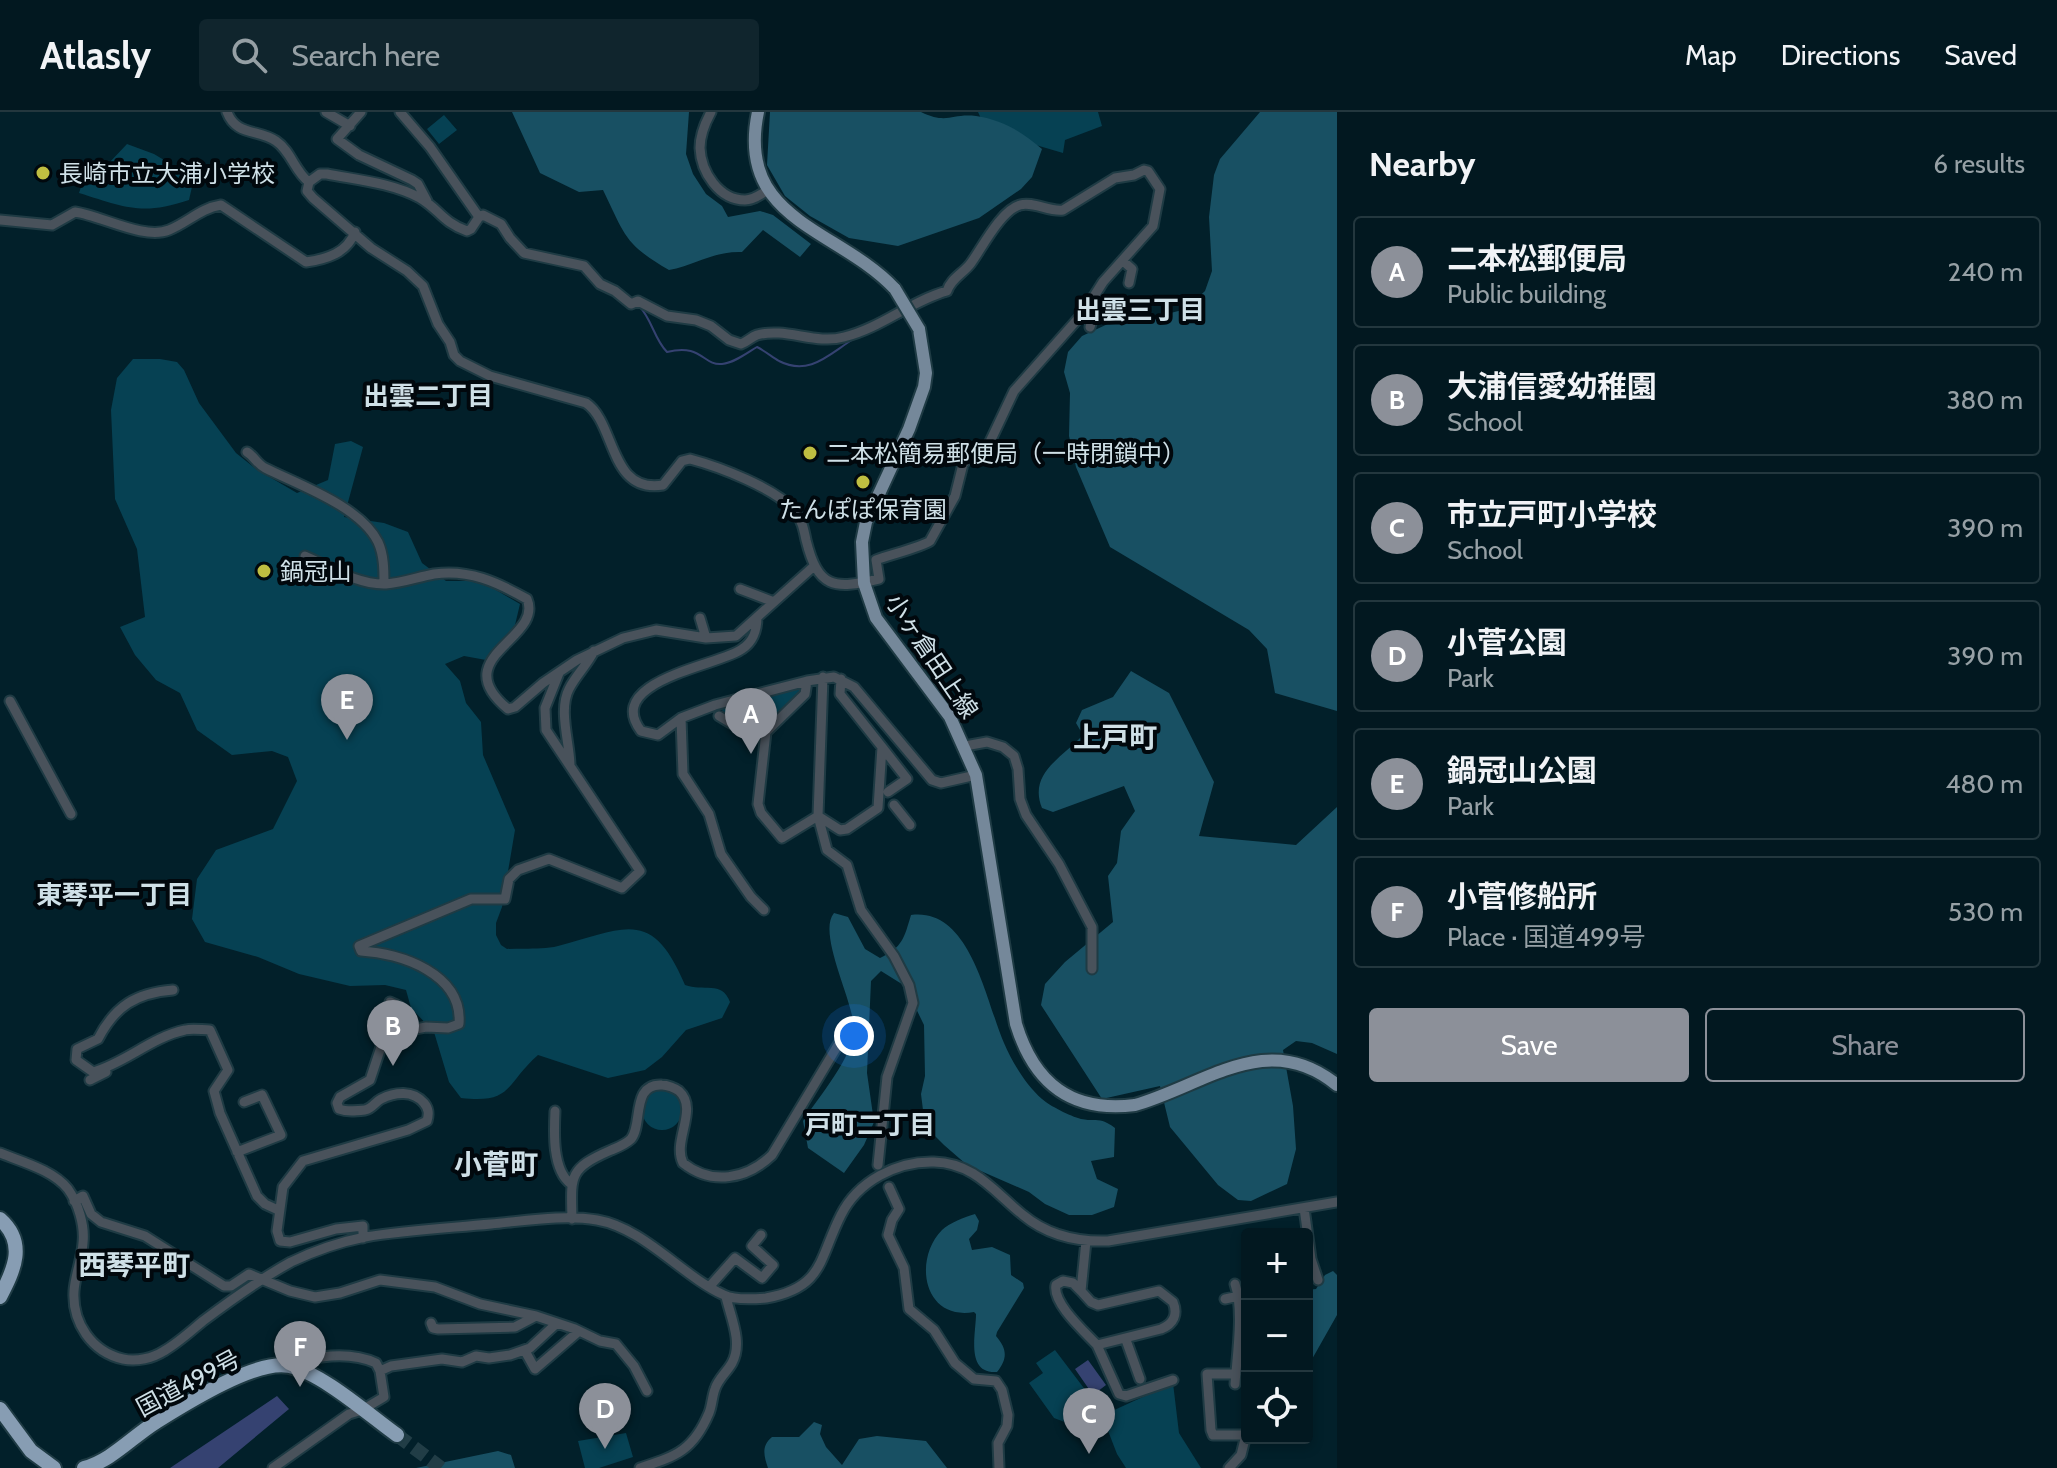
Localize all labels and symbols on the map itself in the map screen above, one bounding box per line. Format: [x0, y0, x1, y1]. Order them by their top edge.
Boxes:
place label: 長崎市立大浦小学校 [59, 159, 275, 188]
marker: 長崎市立大浦小学校 [34, 164, 52, 182]
district label: 出雲三丁目 [1075, 294, 1205, 326]
district label: 出雲二丁目 [363, 380, 493, 412]
place label: 二本松簡易郵便局（一時閉鎖中） [826, 439, 1186, 468]
marker: 二本松簡易郵便局（一時閉鎖中） [801, 444, 819, 462]
marker: たんぽぽ保育園 [854, 473, 872, 491]
place label: たんぽぽ保育園 [779, 495, 947, 524]
place label: 鍋冠山 [280, 557, 352, 586]
marker: 鍋冠山 [255, 562, 273, 580]
street label: 小ヶ倉田上線 [880, 588, 984, 724]
pin: E [321, 674, 373, 740]
pin: A [725, 688, 777, 754]
district label: 上戸町 [1073, 720, 1157, 754]
district label: 東琴平一丁目 [36, 879, 192, 911]
pin: B [367, 1000, 419, 1066]
your location [834, 1016, 874, 1056]
district label: 戸町二丁目 [805, 1109, 935, 1141]
district label: 小菅町 [454, 1147, 538, 1181]
district label: 西琴平町 [78, 1248, 190, 1282]
pin: F [274, 1321, 326, 1387]
street label: 国道499号 [131, 1344, 245, 1422]
pin: D [579, 1383, 631, 1449]
pin: C [1063, 1388, 1115, 1454]

